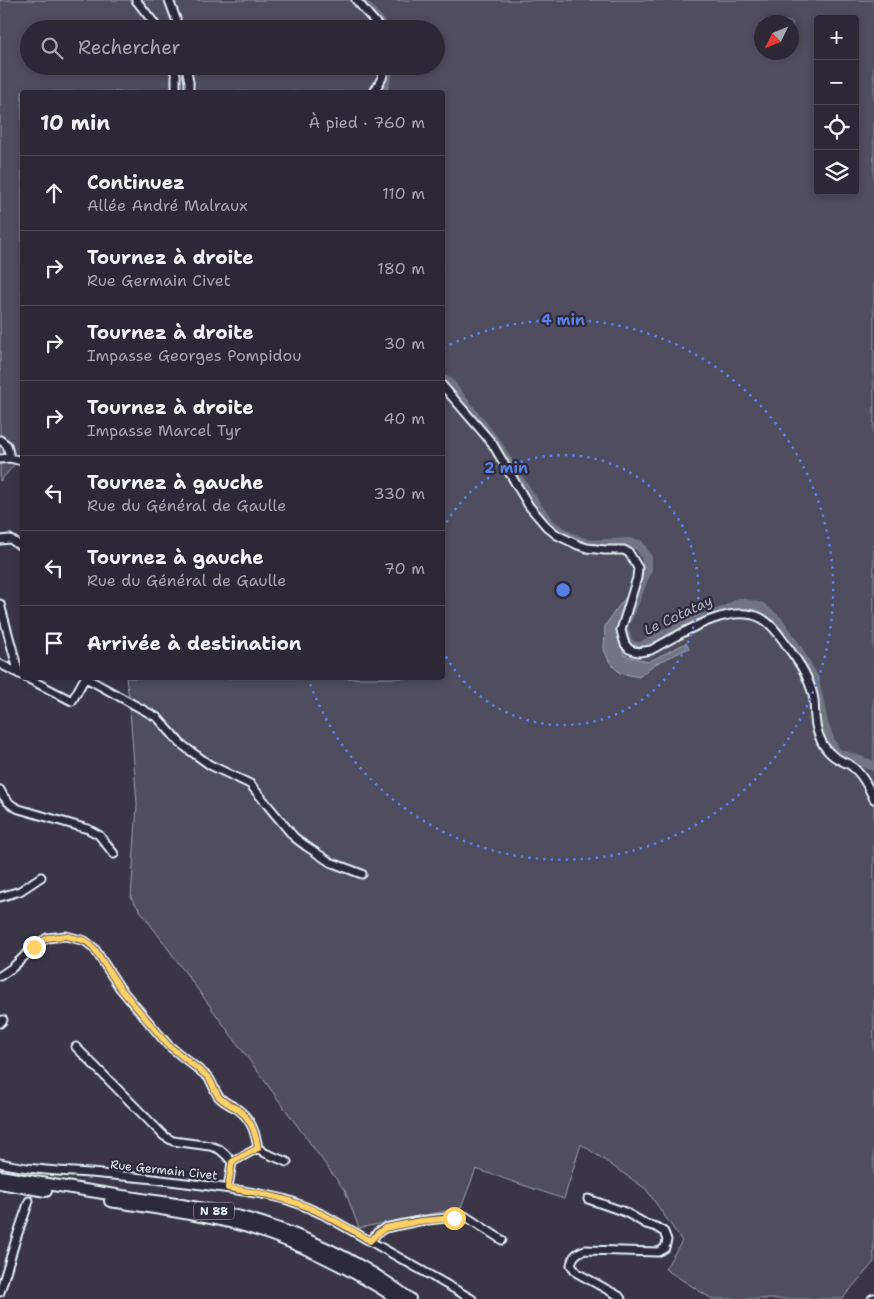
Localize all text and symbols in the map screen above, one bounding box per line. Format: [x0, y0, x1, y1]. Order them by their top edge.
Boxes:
north arrow [754, 15, 799, 60]
map controls [814, 15, 859, 195]
button: + [814, 15, 859, 60]
search box [20, 20, 445, 75]
icon: search [38, 34, 66, 62]
text: Rechercher [78, 35, 181, 60]
button: − [814, 60, 859, 105]
button: locate [814, 105, 859, 150]
text: 10 min [40, 109, 110, 137]
text: À pied · 760 m [309, 112, 425, 133]
button: layers [814, 150, 859, 195]
text: Continuez [87, 170, 185, 195]
icon: ahead [40, 179, 68, 207]
text: 110 m [382, 183, 425, 204]
text: Allée André Malraux [87, 195, 248, 216]
text: Tournez à droite [87, 245, 254, 270]
icon: right [40, 254, 68, 282]
text: 180 m [377, 258, 425, 279]
text: Rue Germain Civet [87, 270, 231, 291]
text: 4 min [541, 310, 585, 330]
text: Tournez à droite [87, 320, 254, 345]
icon: right [40, 329, 68, 357]
text: 30 m [384, 333, 425, 354]
text: Impasse Georges Pompidou [87, 345, 301, 366]
text: Tournez à droite [87, 395, 254, 420]
icon: right [40, 404, 68, 432]
text: 40 m [383, 408, 425, 429]
text: Impasse Marcel Tyr [87, 420, 241, 441]
text: 2 min [484, 458, 528, 478]
text: Tournez à gauche [87, 470, 264, 495]
icon: left [40, 479, 68, 507]
text: 330 m [373, 483, 425, 504]
text: Rue du Général de Gaulle [87, 495, 286, 516]
text: Tournez à gauche [87, 545, 264, 570]
icon: left [40, 554, 68, 582]
text: 70 m [384, 558, 425, 579]
text: Rue du Général de Gaulle [87, 570, 286, 591]
centre of rings [554, 581, 572, 599]
water label: Le Cotatay [641, 591, 715, 639]
icon: arrive [40, 629, 68, 657]
text: Arrivée à destination [87, 631, 301, 656]
route end [23, 936, 46, 959]
street label: Rue Germain Civet [110, 1156, 218, 1184]
road number: N 88 [194, 1202, 234, 1220]
route start [443, 1207, 466, 1230]

